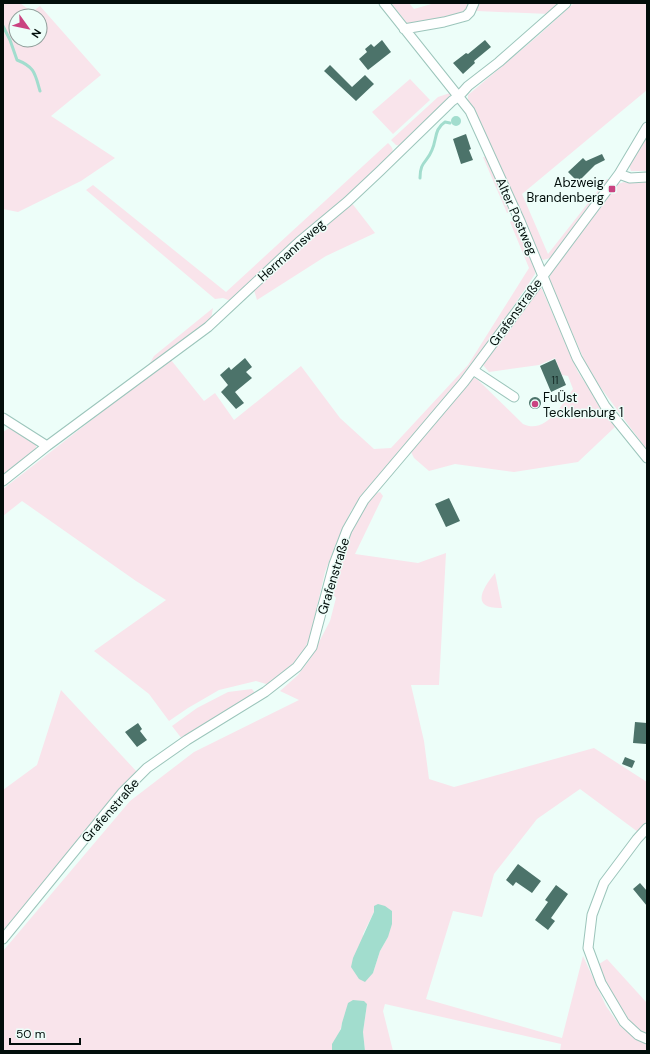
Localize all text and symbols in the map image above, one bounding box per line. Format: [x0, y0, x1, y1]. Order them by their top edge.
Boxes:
north arrow [8, 8, 48, 48]
text: N [28, 26, 44, 41]
place label: Abzweig Brandenberg [526, 174, 604, 206]
street label: Alter Postweg [492, 175, 541, 257]
marker: Abzweig Brandenberg [607, 184, 617, 194]
street label: Hermannsweg [254, 216, 329, 285]
street label: Grafenstraße [485, 275, 546, 350]
house number: 11 [552, 373, 558, 387]
place label: FuÜst Tecklenburg 1 [543, 389, 623, 421]
marker: FuÜst Tecklenburg 1 [530, 399, 540, 409]
street label: Grafenstraße [314, 536, 353, 617]
street label: Grafenstraße [78, 775, 143, 846]
scale bar [10, 1020, 80, 1046]
text: 50 m [16, 1026, 45, 1042]

